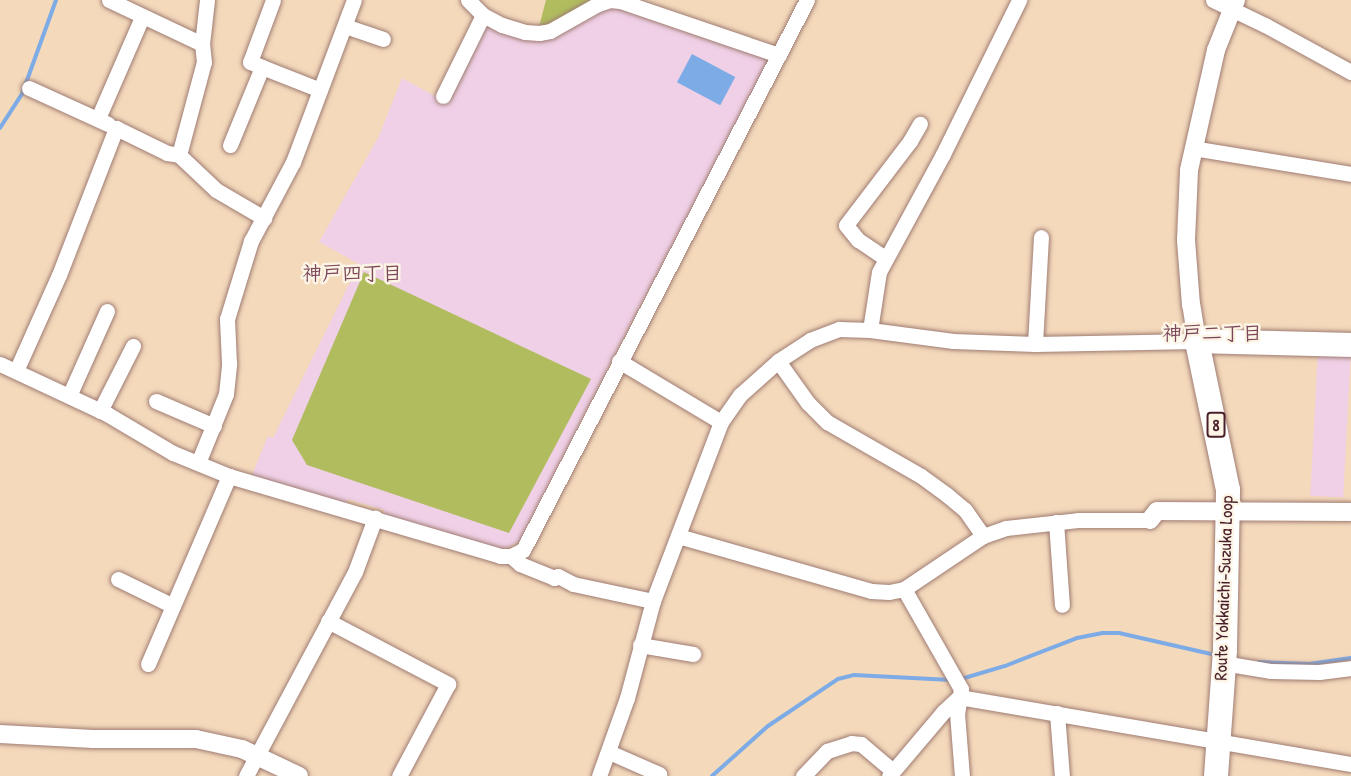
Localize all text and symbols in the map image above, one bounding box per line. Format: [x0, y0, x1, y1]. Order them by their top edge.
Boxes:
district label: 神戸四丁目 [302, 260, 402, 284]
district label: 神戸二丁目 [1162, 320, 1262, 344]
road number: 8 [1206, 412, 1226, 438]
street label: Route Yokkaichi-Suzuka Loop [1210, 495, 1238, 681]

